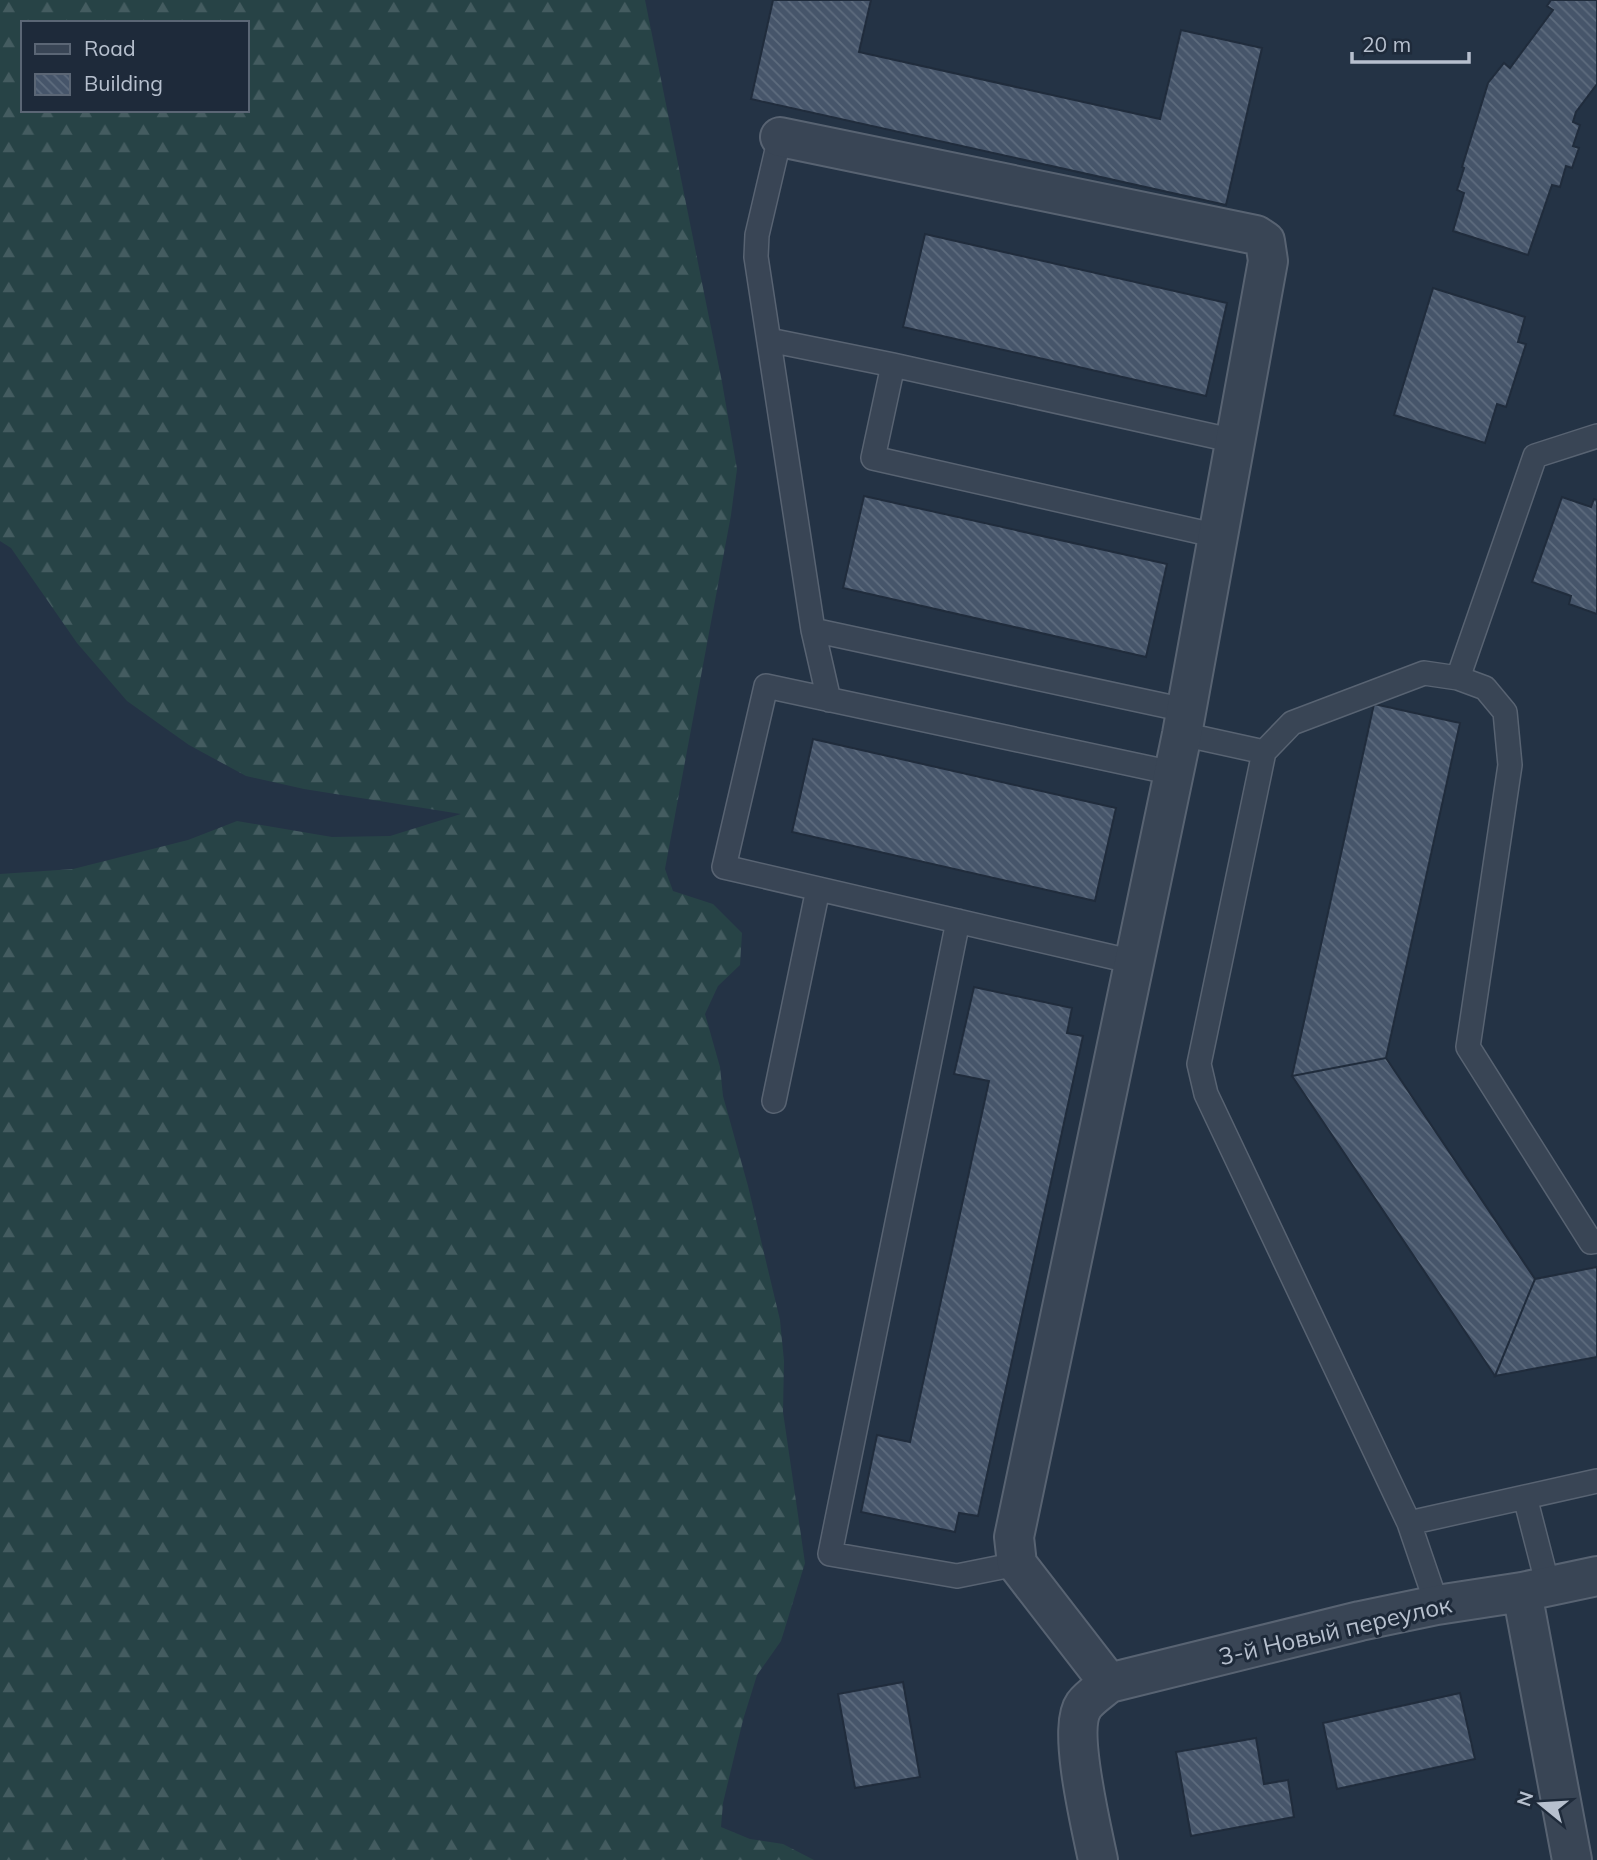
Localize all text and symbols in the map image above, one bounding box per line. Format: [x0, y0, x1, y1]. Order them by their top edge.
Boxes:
legend [21, 21, 248, 112]
scale bar [1352, 21, 1469, 65]
text: 20 m [1362, 31, 1411, 57]
text: Road [84, 35, 135, 61]
text: Building [84, 70, 163, 96]
street label: 3-й Новый переулок [1216, 1589, 1454, 1671]
north arrow [1506, 1769, 1576, 1839]
text: N [1511, 1788, 1538, 1809]

